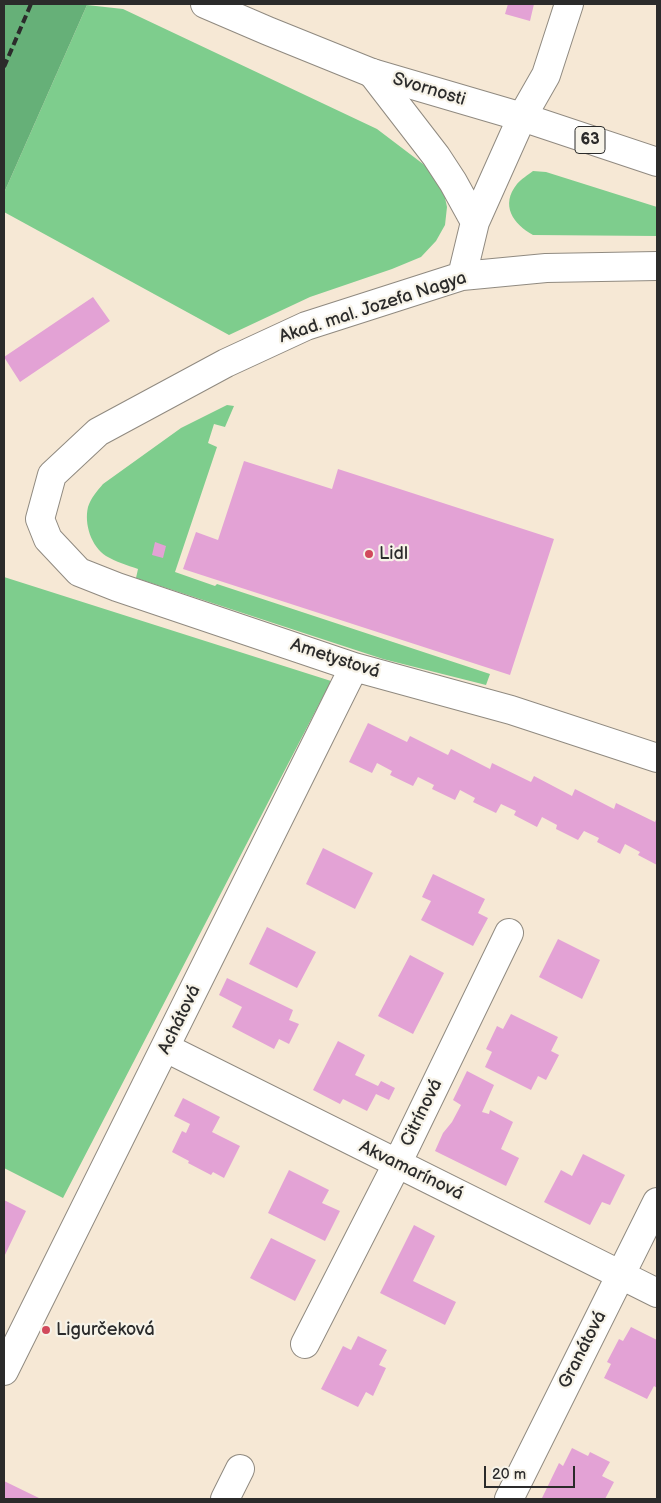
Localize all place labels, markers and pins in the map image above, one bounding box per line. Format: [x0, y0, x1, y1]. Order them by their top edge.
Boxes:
place label: Lidl [379, 543, 408, 565]
marker: Lidl [363, 548, 375, 560]
place label: Ligurčeková [56, 1319, 155, 1341]
marker: Ligurčeková [40, 1324, 52, 1336]

